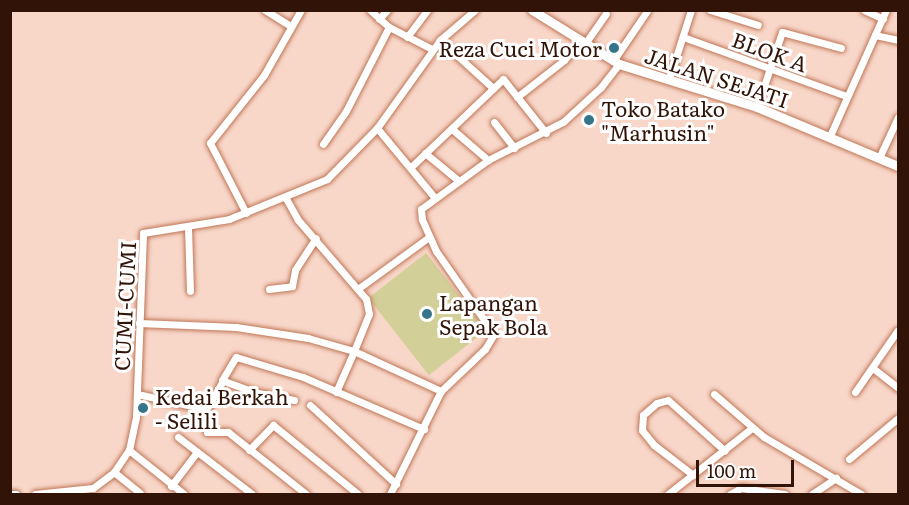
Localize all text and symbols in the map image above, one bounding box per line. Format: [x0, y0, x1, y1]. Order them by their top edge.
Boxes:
street label: BLOK A [729, 26, 811, 76]
place label: Reza Cuci Motor [438, 35, 602, 61]
marker: Reza Cuci Motor [607, 41, 621, 55]
street label: JALAN SEJATI [642, 42, 792, 112]
place label: Toko Batako "Marhusin" [601, 95, 725, 145]
marker: Toko Batako "Marhusin" [582, 113, 596, 127]
street label: CUMI-CUMI [108, 241, 140, 371]
place label: Lapangan Sepak Bola [439, 289, 548, 339]
marker: Lapangan Sepak Bola [420, 307, 434, 321]
place label: Kedai Berkah - Selili [155, 383, 289, 433]
marker: Kedai Berkah - Selili [136, 401, 150, 415]
scale bar [699, 448, 796, 486]
text: 100 m [707, 457, 756, 484]

